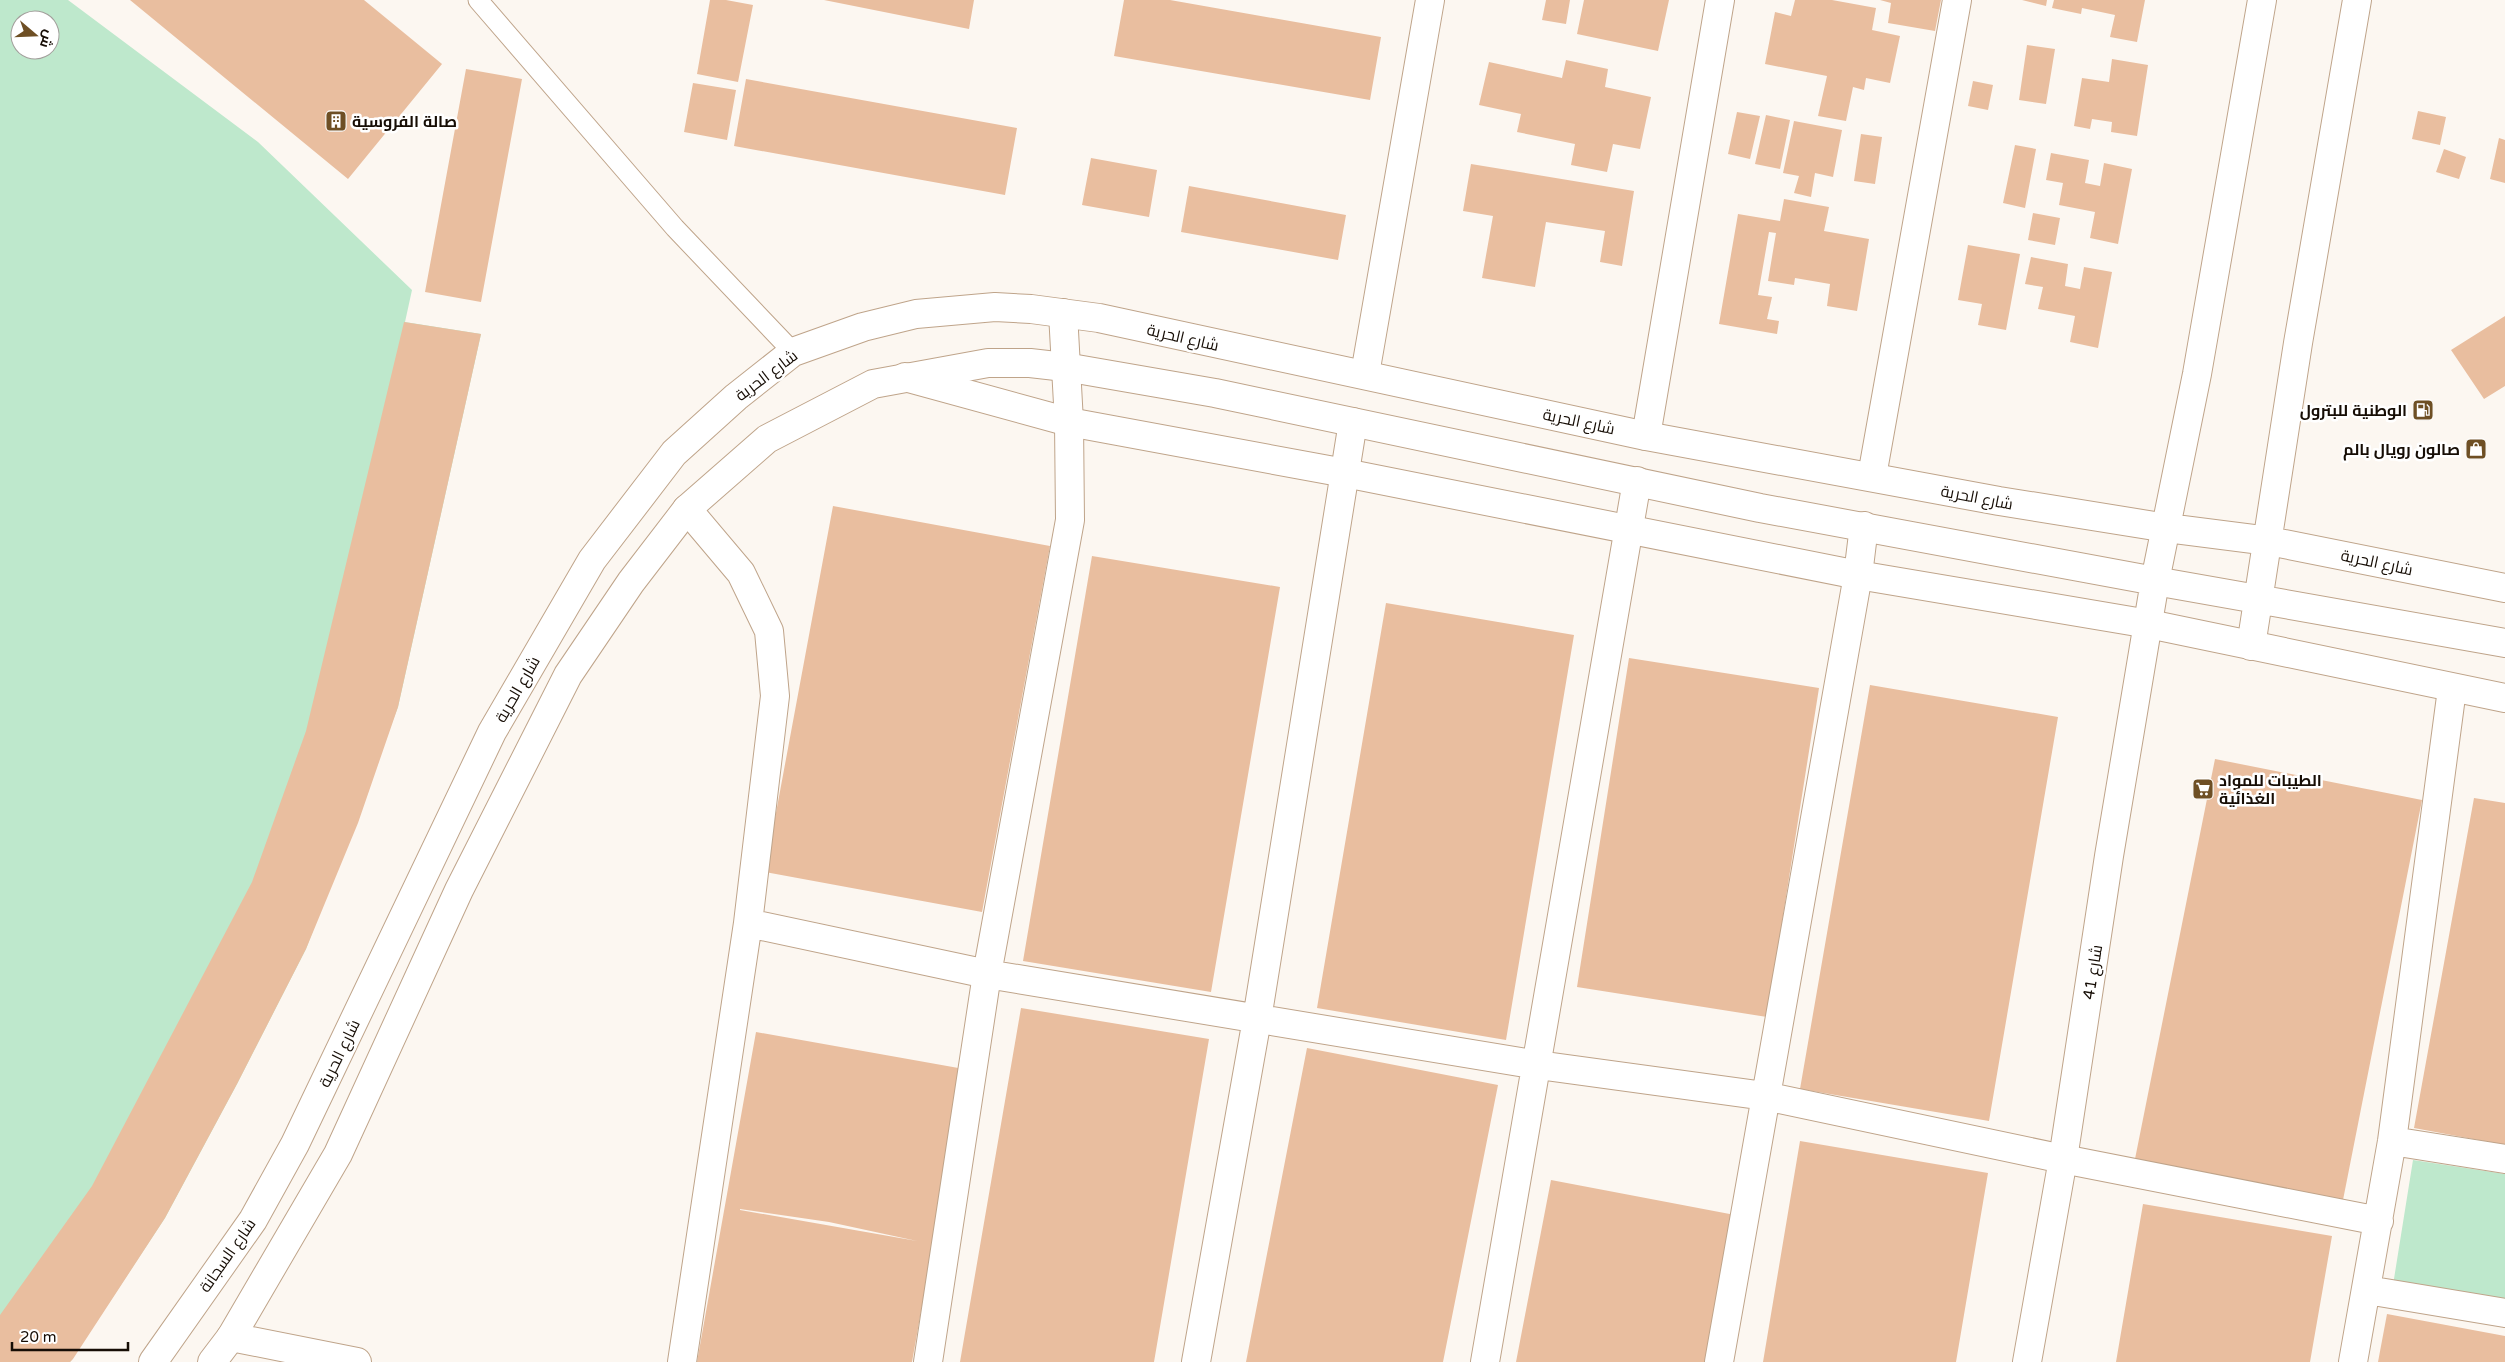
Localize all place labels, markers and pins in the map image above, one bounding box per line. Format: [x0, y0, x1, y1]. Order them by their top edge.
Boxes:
building icon: صالة الفروسية [324, 109, 348, 133]
place label: صالة الفروسية [352, 112, 457, 132]
fuel station icon: الوطنية للبترول [2411, 398, 2435, 422]
place label: الوطنية للبترول [2300, 401, 2407, 421]
shop icon: صالون رويال بالم [2464, 437, 2488, 461]
place label: صالون رويال بالم [2343, 440, 2460, 461]
place label: الطيبات للمواد الغذائية [2219, 771, 2322, 809]
supermarket icon: الطيبات للمواد الغذائية [2191, 777, 2215, 801]

